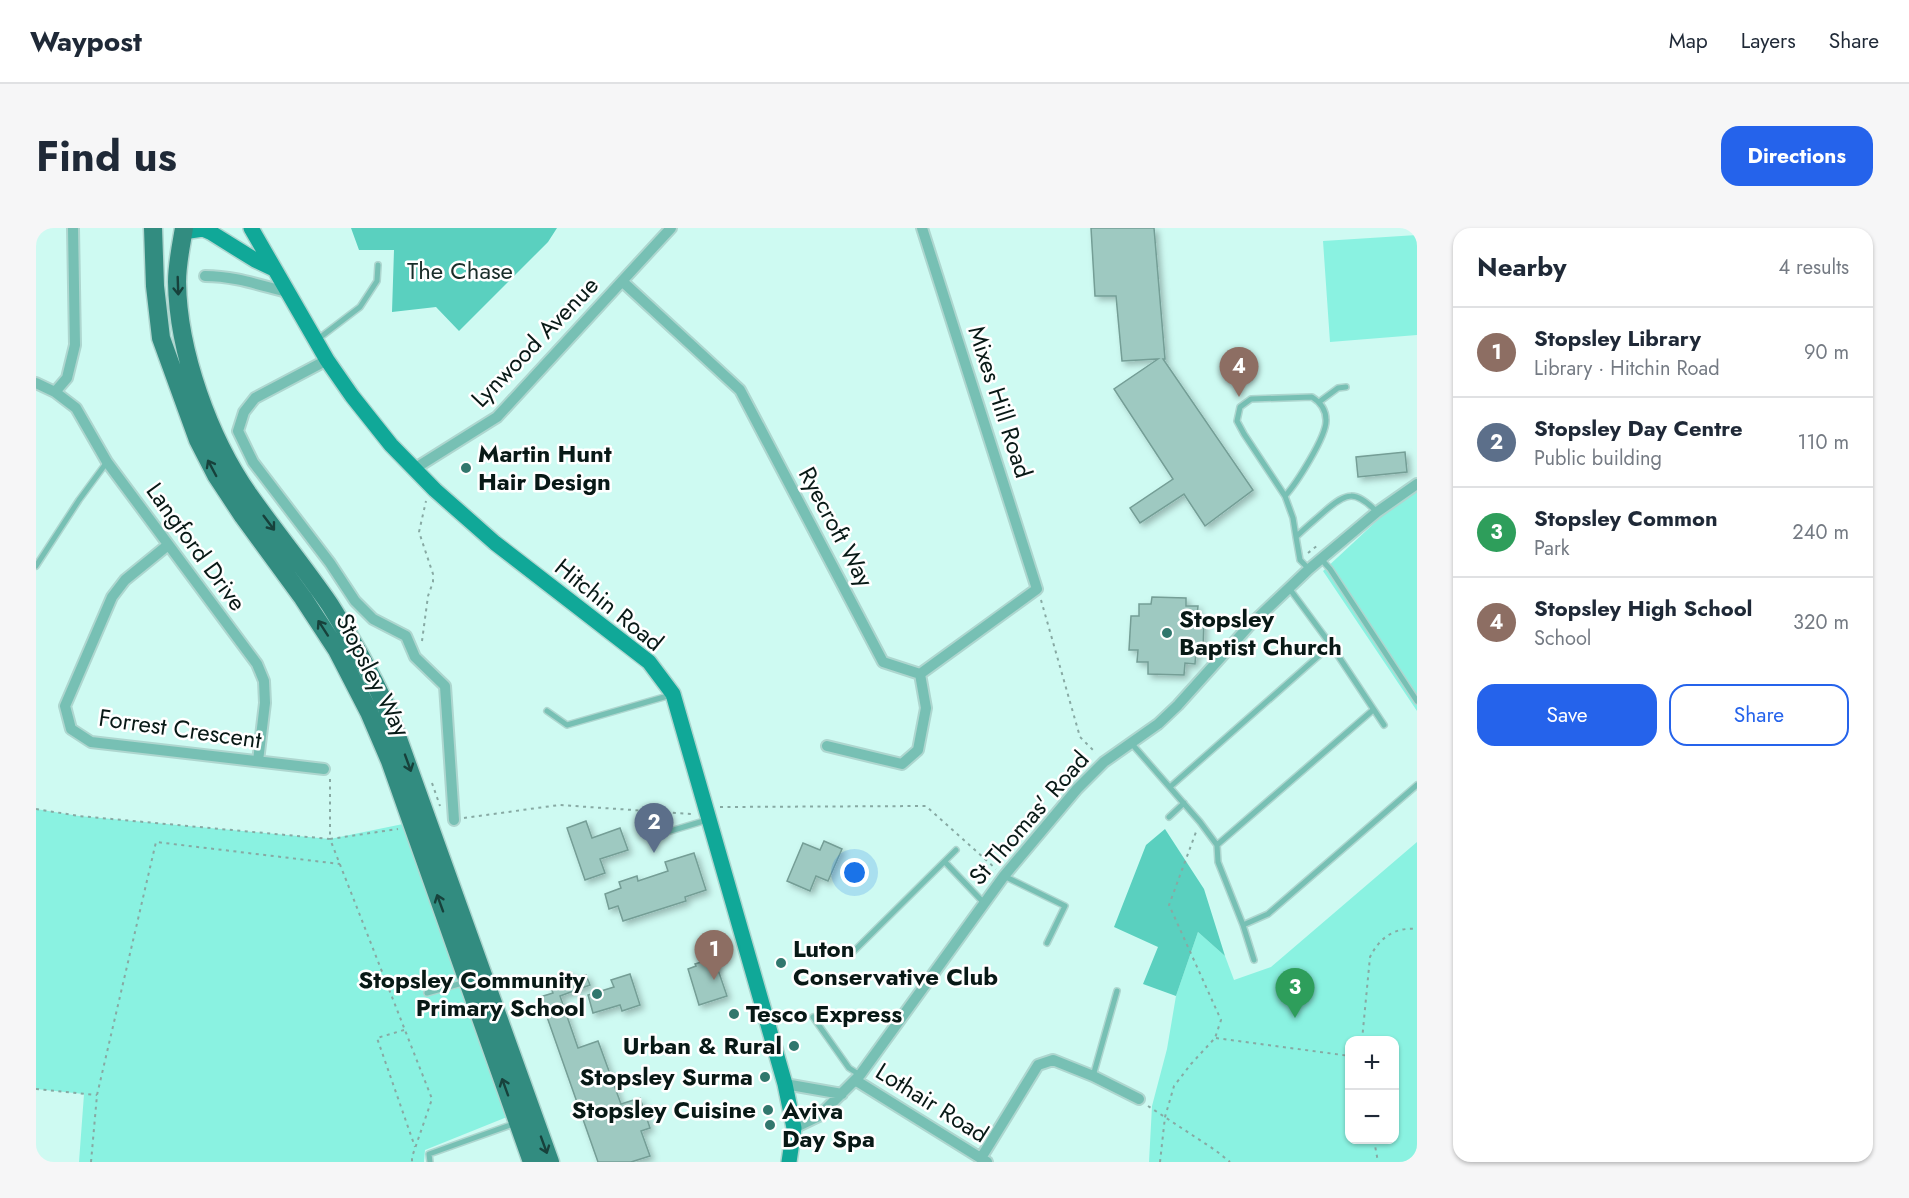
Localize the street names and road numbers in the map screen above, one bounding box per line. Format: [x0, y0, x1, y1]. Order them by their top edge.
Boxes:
street label: Lynwood Avenue [463, 268, 606, 415]
street label: Mixes Hill Road [959, 321, 1042, 482]
street label: Ryecroft Way [790, 460, 883, 593]
street label: Langford Drive [138, 475, 255, 618]
street label: Hitchin Road [547, 550, 671, 659]
street label: Stopsley Way [327, 607, 420, 743]
street label: Forrest Crescent [96, 700, 264, 757]
street label: St Thomas' Road [960, 743, 1097, 893]
street label: Lothair Road [869, 1054, 995, 1151]

